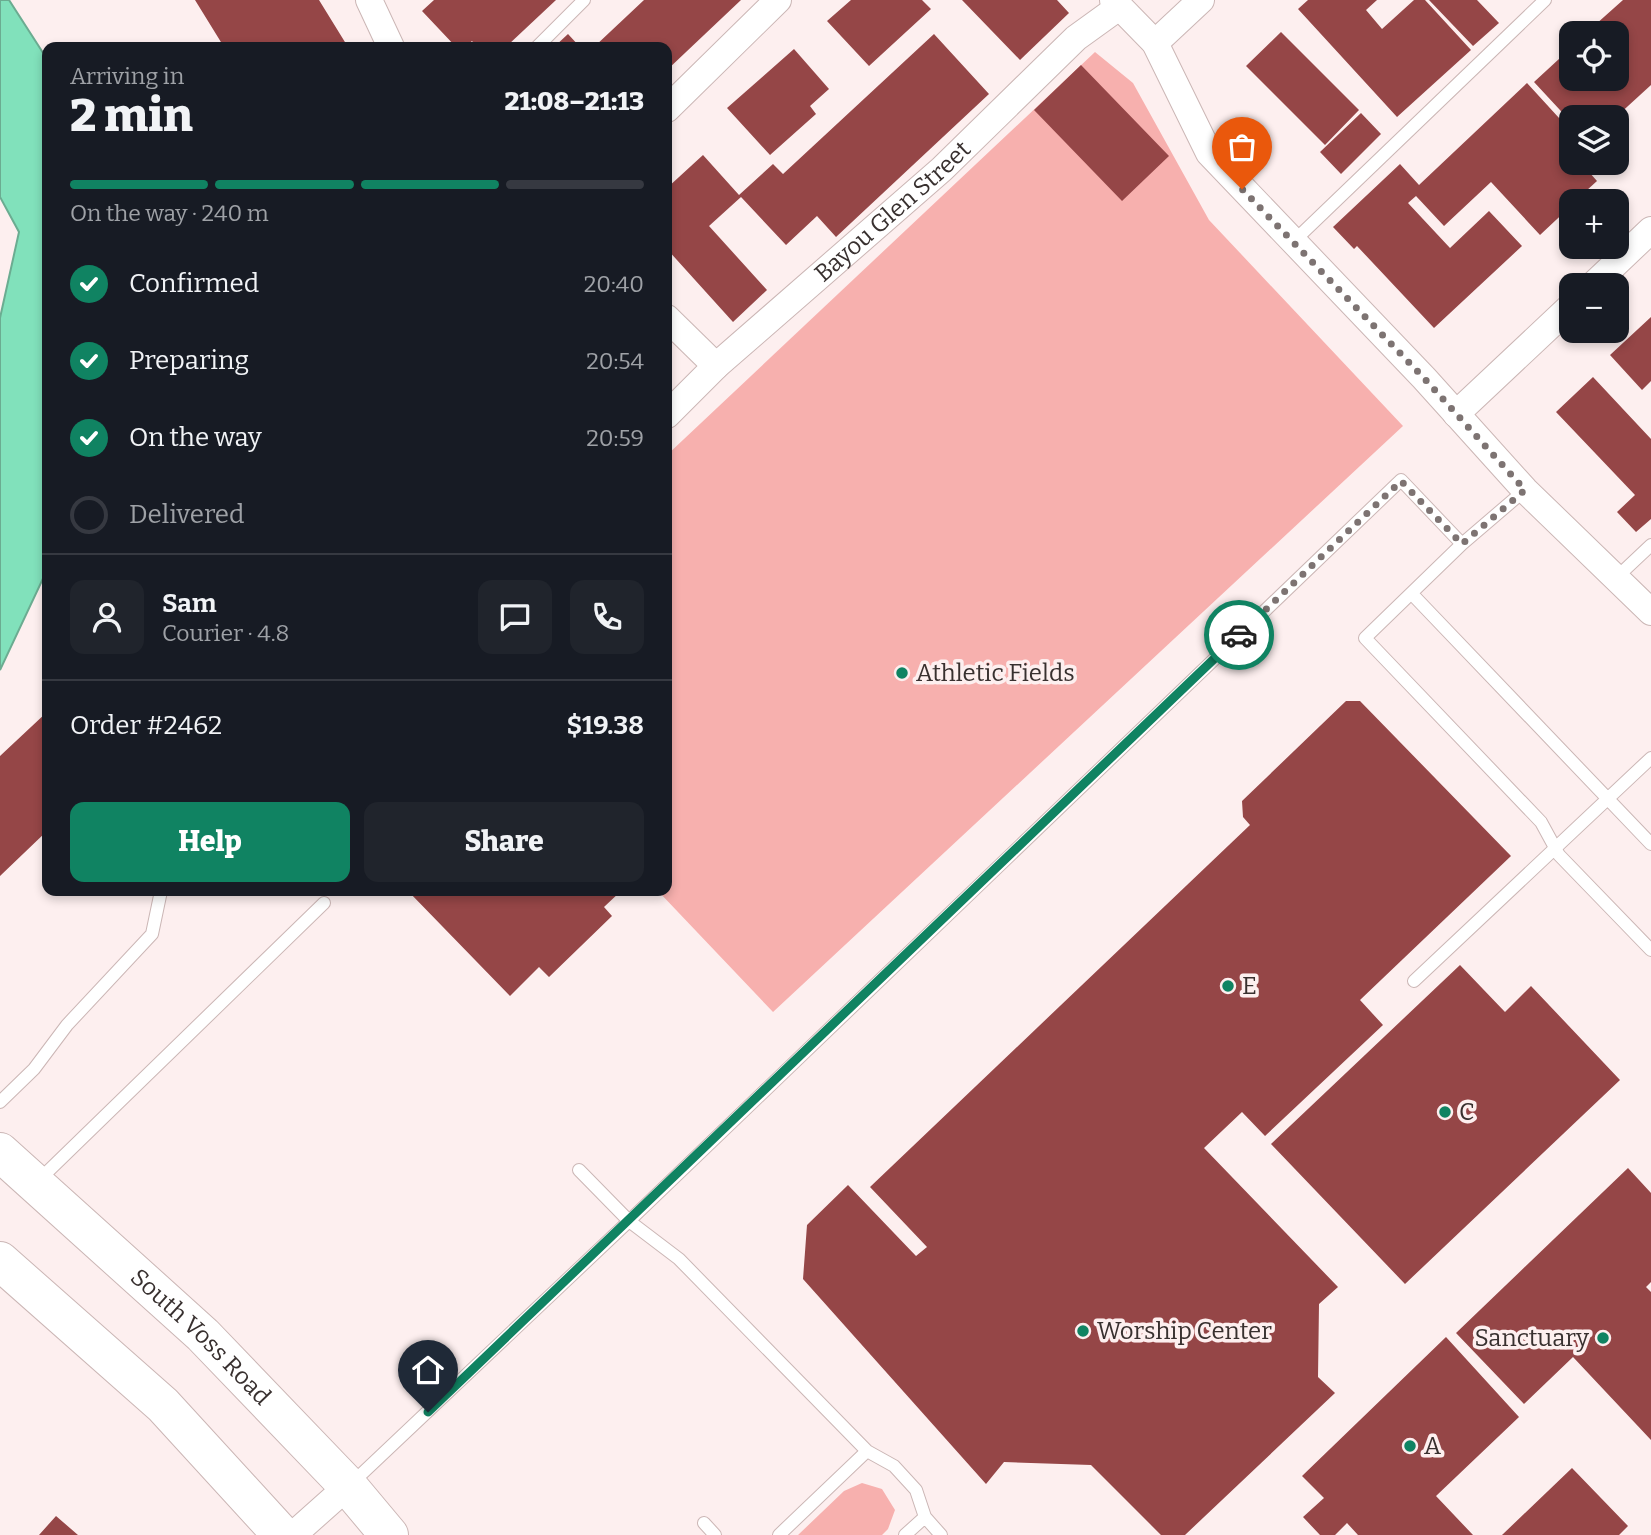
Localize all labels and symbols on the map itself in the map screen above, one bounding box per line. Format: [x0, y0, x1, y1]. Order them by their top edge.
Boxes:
pin [1212, 117, 1272, 189]
street label: Bayou Glen Street [809, 135, 976, 288]
courier [1204, 600, 1274, 670]
place label: Athletic Fields [916, 659, 1075, 687]
marker: Athletic Fields [894, 665, 910, 681]
place label: E [1242, 972, 1257, 1000]
marker: E [1220, 978, 1236, 994]
place label: C [1459, 1098, 1475, 1126]
marker: C [1437, 1104, 1453, 1120]
street label: South Voss Road [125, 1263, 277, 1411]
place label: Worship Center [1097, 1317, 1272, 1345]
marker: Worship Center [1075, 1323, 1091, 1339]
place label: Sanctuary [1475, 1324, 1589, 1352]
marker: Sanctuary [1595, 1330, 1611, 1346]
pin [398, 1340, 458, 1412]
place label: A [1424, 1432, 1441, 1460]
marker: A [1402, 1438, 1418, 1454]

